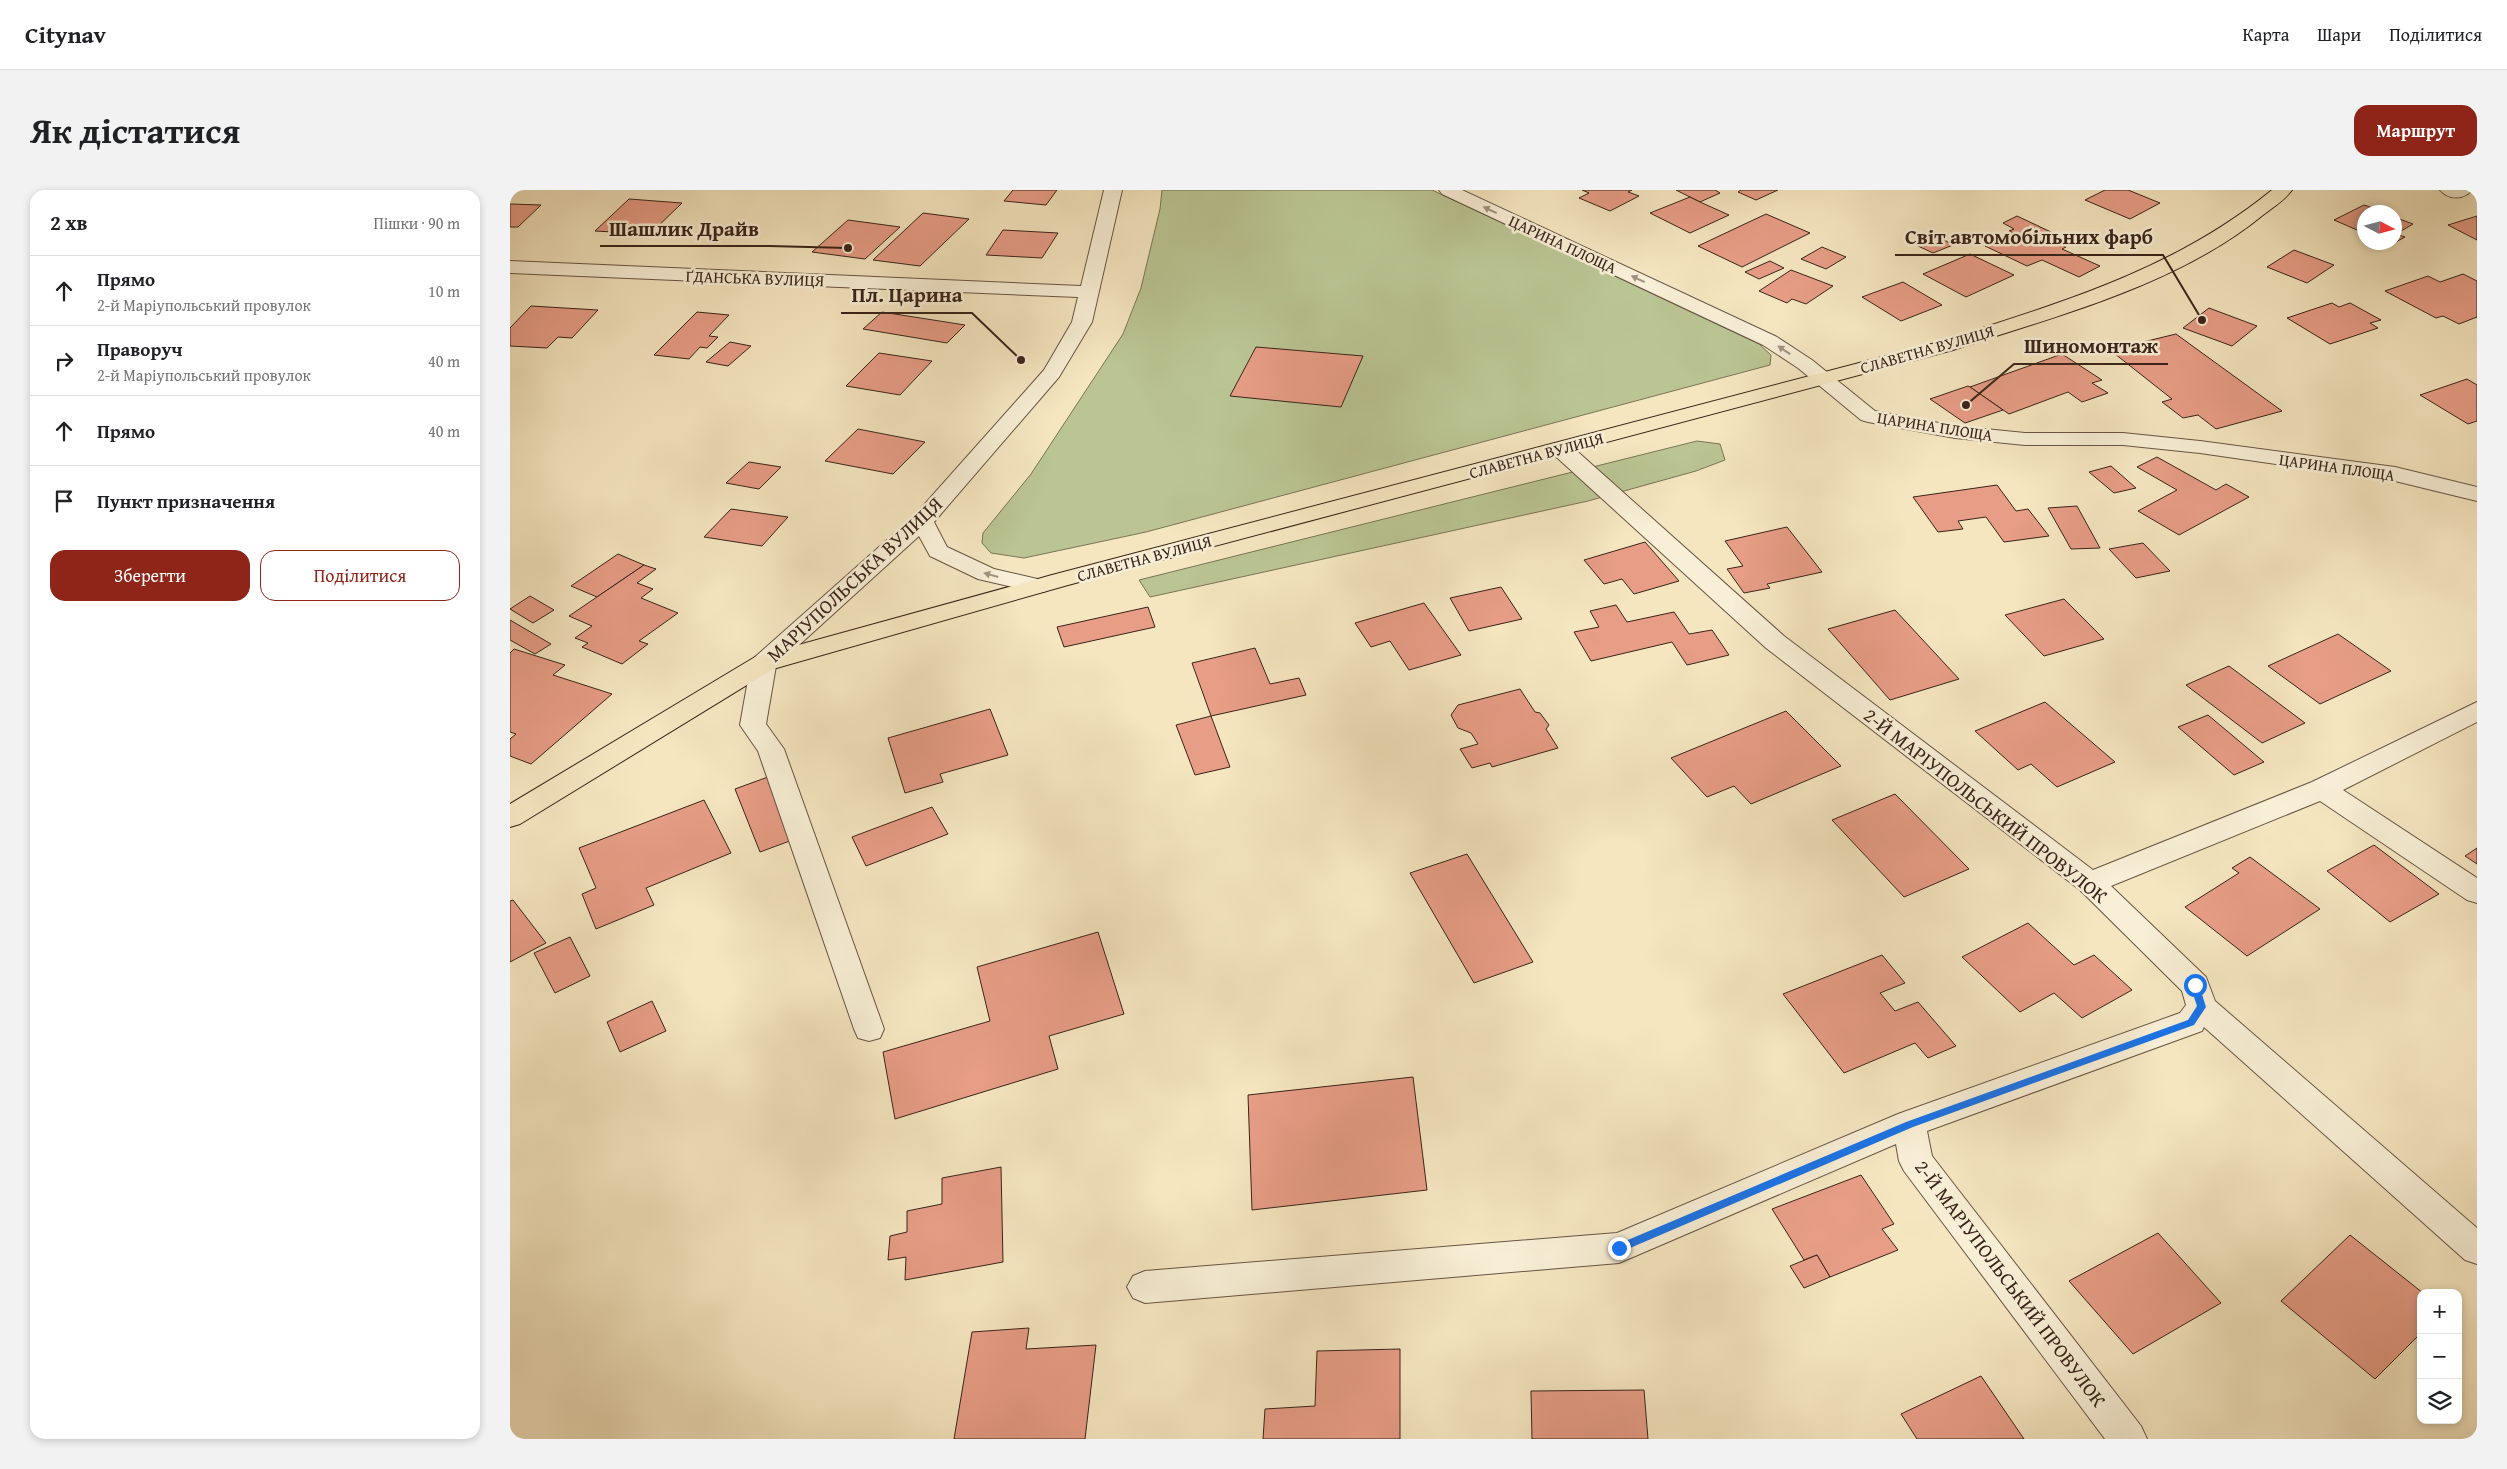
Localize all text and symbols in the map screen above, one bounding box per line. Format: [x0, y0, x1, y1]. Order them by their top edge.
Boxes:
text: Citynav [25, 17, 106, 52]
text: Карта [2243, 21, 2289, 48]
text: Шари [2317, 21, 2361, 48]
text: Поділитися [2389, 21, 2482, 48]
text: Як дістатися [30, 105, 240, 156]
button: Маршрут [2354, 105, 2477, 156]
north arrow [2357, 205, 2402, 250]
one-way arrow [1483, 206, 1497, 214]
text: 2 хв [50, 207, 88, 238]
street label: ЦАРИНА ПЛОЩА [1505, 208, 1621, 280]
callout: Шашлик Драйв [600, 210, 769, 246]
text: Пішки · 90 m [373, 211, 460, 235]
text: Шашлик Драйв [609, 213, 759, 244]
callout: Світ автомобільних фарб [1895, 219, 2163, 255]
text: Світ автомобільних фарб [1905, 221, 2153, 252]
street label: ҐДАНСЬКА ВУЛИЦЯ [685, 264, 825, 292]
text: Прямо [97, 265, 155, 293]
one-way arrow [1631, 275, 1645, 283]
icon: ahead [50, 277, 78, 305]
callout: Пл. Царина [841, 277, 972, 313]
text: 10 m [428, 279, 460, 303]
text: Пл. Царина [852, 279, 963, 310]
text: 2-й Маріупольський провулок [97, 293, 311, 317]
street label: СЛАВЕТНА ВУЛИЦЯ [1857, 318, 1997, 380]
callout: Шиномонтаж [2014, 328, 2168, 364]
text: Шиномонтаж [2024, 330, 2158, 361]
text: Праворуч [97, 335, 182, 363]
one-way arrow [1777, 345, 1790, 355]
icon: right [50, 347, 78, 375]
text: 40 m [428, 349, 460, 373]
text: 2-й Маріупольський провулок [97, 363, 311, 387]
street label: ЦАРИНА ПЛОЩА [1876, 405, 1995, 447]
icon: ahead [50, 417, 78, 445]
text: Прямо [97, 417, 155, 445]
text: 40 m [428, 419, 460, 443]
street label: СЛАВЕТНА ВУЛИЦЯ [1466, 425, 1606, 484]
street label: ЦАРИНА ПЛОЩА [2278, 447, 2397, 487]
icon: arrive [50, 487, 78, 515]
text: Пункт призначення [97, 487, 275, 515]
street label: МАРІУПОЛЬСЬКА ВУЛИЦЯ [760, 489, 949, 668]
street label: СЛАВЕТНА ВУЛИЦЯ [1074, 528, 1214, 587]
button: Зберегти [50, 550, 250, 601]
button: Поділитися [260, 550, 460, 601]
one-way arrow [983, 570, 998, 578]
street label: 2-Й МАРІУПОЛЬСЬКИЙ ПРОВУЛОК [1858, 701, 2115, 910]
route start [2184, 974, 2207, 997]
street label: 2-Й МАРІУПОЛЬСЬКИЙ ПРОВУЛОК [1908, 1154, 2114, 1413]
route end [1608, 1237, 1631, 1260]
map controls [2417, 1289, 2462, 1424]
button: + [2417, 1289, 2462, 1334]
button: − [2417, 1334, 2462, 1379]
button: layers [2417, 1379, 2462, 1424]

